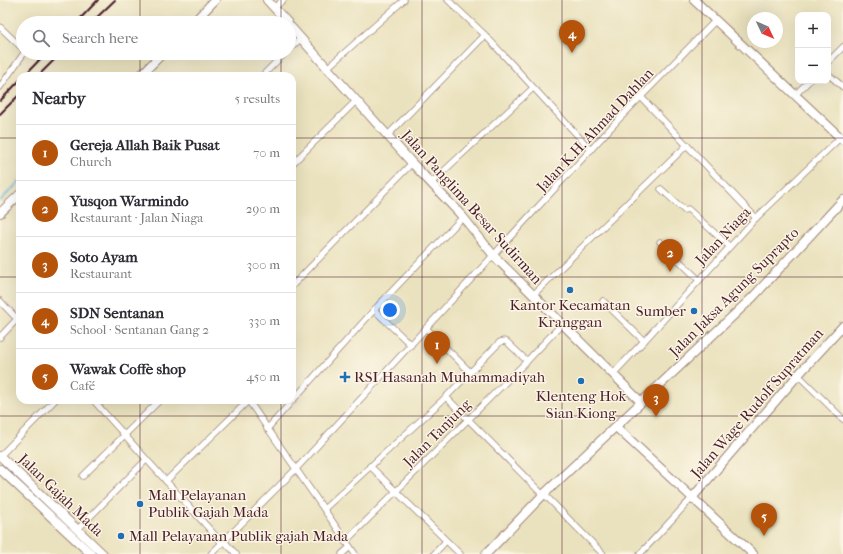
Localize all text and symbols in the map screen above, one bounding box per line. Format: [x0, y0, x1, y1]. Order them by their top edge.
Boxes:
north arrow [747, 12, 783, 48]
map controls [795, 12, 831, 84]
button: + [795, 12, 831, 48]
search box [16, 16, 296, 60]
pin: 4 [559, 20, 585, 53]
icon: search [30, 27, 52, 49]
text: Search here [62, 29, 138, 47]
button: − [795, 48, 831, 84]
street label: Jalan K.H. Ahmad Dahlan [532, 64, 657, 196]
text: Nearby [32, 88, 86, 108]
text: 5 results [235, 91, 280, 106]
street label: Jalan Panglima Besar Sudirman [397, 125, 546, 288]
text: Gereja Allah Baik Pusat [70, 136, 220, 154]
text: 1 [43, 145, 47, 160]
text: 70 m [253, 145, 280, 160]
text: Church [70, 154, 112, 169]
text: Yusqon Warmindo [70, 192, 189, 210]
text: 2 [42, 201, 48, 216]
text: 290 m [246, 201, 280, 216]
street label: Jalan Niaga [691, 202, 755, 269]
text: Restaurant · Jalan Niaga [70, 210, 203, 225]
street label: Jalan Jaksa Agung Suprapto [665, 223, 803, 361]
pin: 2 [657, 239, 683, 272]
text: Soto Ayam [70, 248, 138, 266]
text: 3 [42, 257, 48, 272]
text: 300 m [247, 257, 280, 272]
text: Restaurant [70, 266, 132, 281]
marker: Kantor Kecamatan Kranggan [565, 285, 575, 295]
place label: Kantor Kecamatan Kranggan [509, 296, 631, 331]
your location [380, 300, 400, 320]
place label: Sumber [636, 302, 687, 320]
text: SDN Sentanan [70, 304, 164, 322]
marker: Sumber [689, 306, 699, 316]
text: 4 [41, 313, 49, 328]
text: 330 m [249, 313, 280, 328]
text: School · Sentanan Gang 2 [70, 322, 209, 337]
street label: Jalan Wage Rudolf Supratman [686, 324, 827, 482]
pin: 1 [424, 331, 450, 364]
text: Wawak Coffe shop [70, 360, 186, 378]
place label: RSI Hasanah Muhammadiyah [354, 368, 546, 386]
text: 5 [42, 369, 48, 384]
text: 450 m [246, 369, 280, 384]
marker: RSI Hasanah Muhammadiyah [339, 371, 351, 383]
marker: Klenteng Hok Sian Kiong [576, 376, 586, 386]
text: Café [70, 378, 95, 393]
pin: 3 [643, 384, 669, 417]
place label: Klenteng Hok Sian Kiong [536, 387, 627, 422]
street label: Jalan Tanjung [399, 395, 475, 471]
street label: Jalan Gajah Mada [14, 449, 108, 541]
place label: Mall Pelayanan Publik Gajah Mada [148, 486, 270, 521]
marker: Mall Pelayanan Publik Gajah Mada [135, 499, 145, 509]
pin: 5 [751, 503, 777, 536]
place label: Mall Pelayanan Publik gajah Mada [129, 527, 349, 545]
marker: Mall Pelayanan Publik gajah Mada [116, 531, 126, 541]

